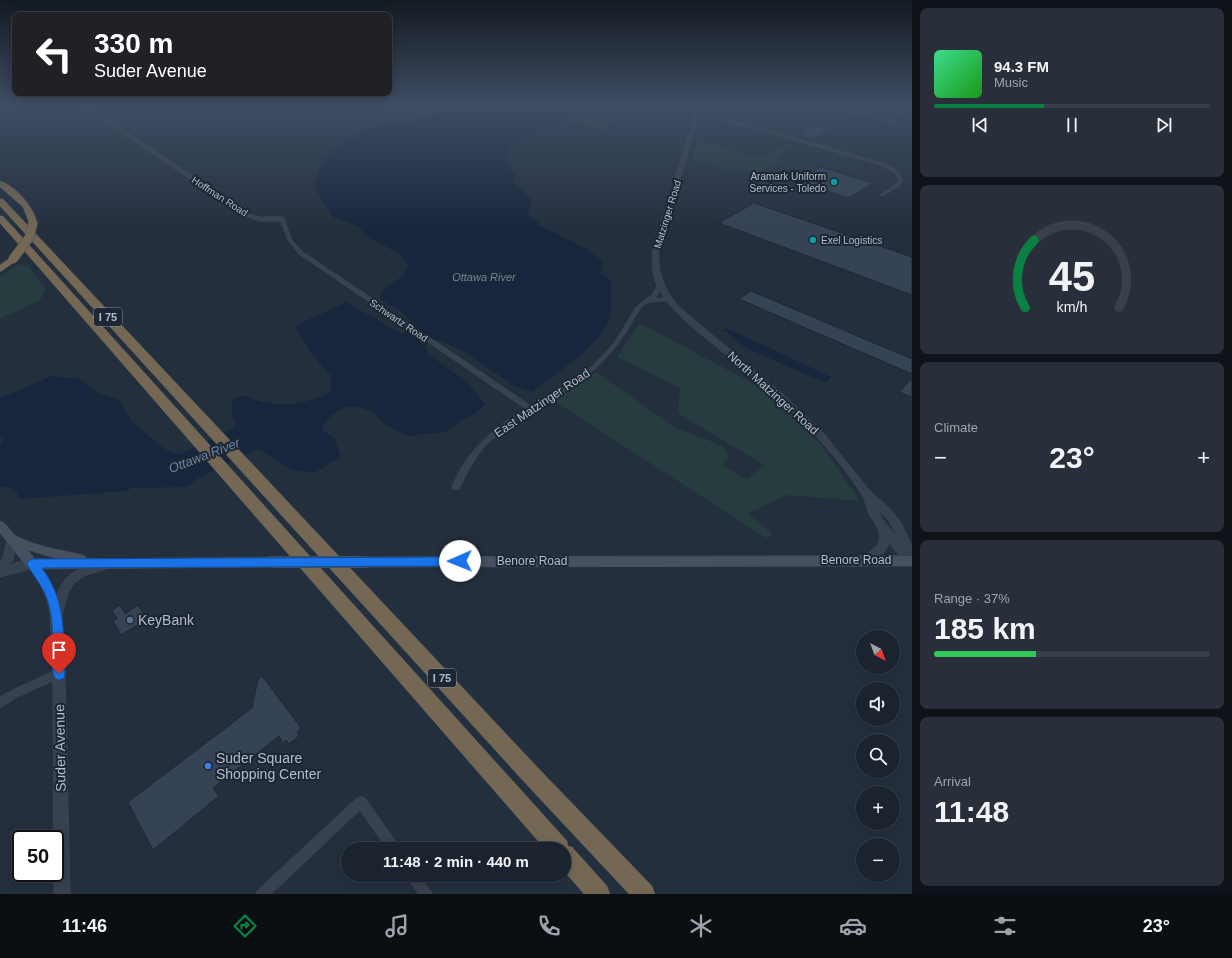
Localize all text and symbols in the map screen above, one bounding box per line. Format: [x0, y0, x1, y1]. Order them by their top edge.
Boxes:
icon: left [28, 28, 80, 80]
text: 330 m [94, 28, 173, 59]
text: 94.3 FM [994, 58, 1049, 75]
text: Suder Avenue [94, 61, 207, 81]
text: Music [994, 75, 1028, 90]
icon: previous [969, 114, 991, 136]
icon: pause [1061, 114, 1083, 136]
icon: next [1153, 114, 1175, 136]
place label: Aramark Uniform Services - Toledo [749, 171, 826, 194]
street label: Hoffman Road [190, 174, 250, 219]
marker: Aramark Uniform Services - Toledo [829, 177, 839, 187]
street label: Matzinger Road [652, 179, 683, 250]
marker: Exel Logistics [808, 235, 818, 245]
place label: Exel Logistics [821, 235, 882, 246]
text: 45 [1049, 253, 1095, 300]
water label: Ottawa River [452, 271, 517, 283]
street label: Schwartz Road [368, 297, 430, 344]
text: km/h [1057, 298, 1088, 314]
road number: I 75 [94, 308, 122, 326]
street label: North Matzinger Road [725, 349, 821, 437]
street label: East Matzinger Road [492, 366, 592, 440]
text: Climate [934, 420, 978, 435]
water label: Ottawa River [166, 435, 243, 476]
text: 23° [1049, 441, 1095, 474]
text: − [934, 445, 947, 470]
text: + [1197, 445, 1210, 470]
position arrow [439, 540, 481, 582]
street label: Benore Road [821, 553, 891, 567]
street label: Benore Road [497, 554, 567, 568]
text: Range · 37% [934, 591, 1010, 606]
place label: KeyBank [138, 612, 195, 628]
text: 185 km [934, 612, 1036, 645]
marker: KeyBank [125, 615, 135, 625]
north arrow [856, 630, 900, 674]
map controls [856, 630, 900, 882]
pin [42, 633, 76, 674]
icon: arrive [48, 639, 70, 661]
road number: I 75 [428, 669, 456, 687]
button: sound [856, 682, 900, 726]
street label: Suder Avenue [51, 704, 69, 792]
button: search [856, 734, 900, 778]
place label: Suder Square Shopping Center [216, 750, 321, 782]
marker: Suder Square Shopping Center [203, 761, 213, 771]
text: Arrival [934, 774, 971, 789]
button: + [856, 786, 900, 830]
text: 11:48 [934, 795, 1009, 828]
speed limit sign: 50 [12, 830, 64, 882]
button: − [856, 838, 900, 882]
text: 11:48 · 2 min · 440 m [383, 853, 529, 870]
icon: directions [231, 912, 259, 940]
icon: music [383, 912, 411, 940]
icon: phone [535, 912, 563, 940]
icon: climate [687, 912, 715, 940]
icon: car [839, 912, 867, 940]
icon: filters [991, 912, 1019, 940]
text: 11:46 [62, 916, 107, 936]
text: 23° [1143, 916, 1170, 936]

